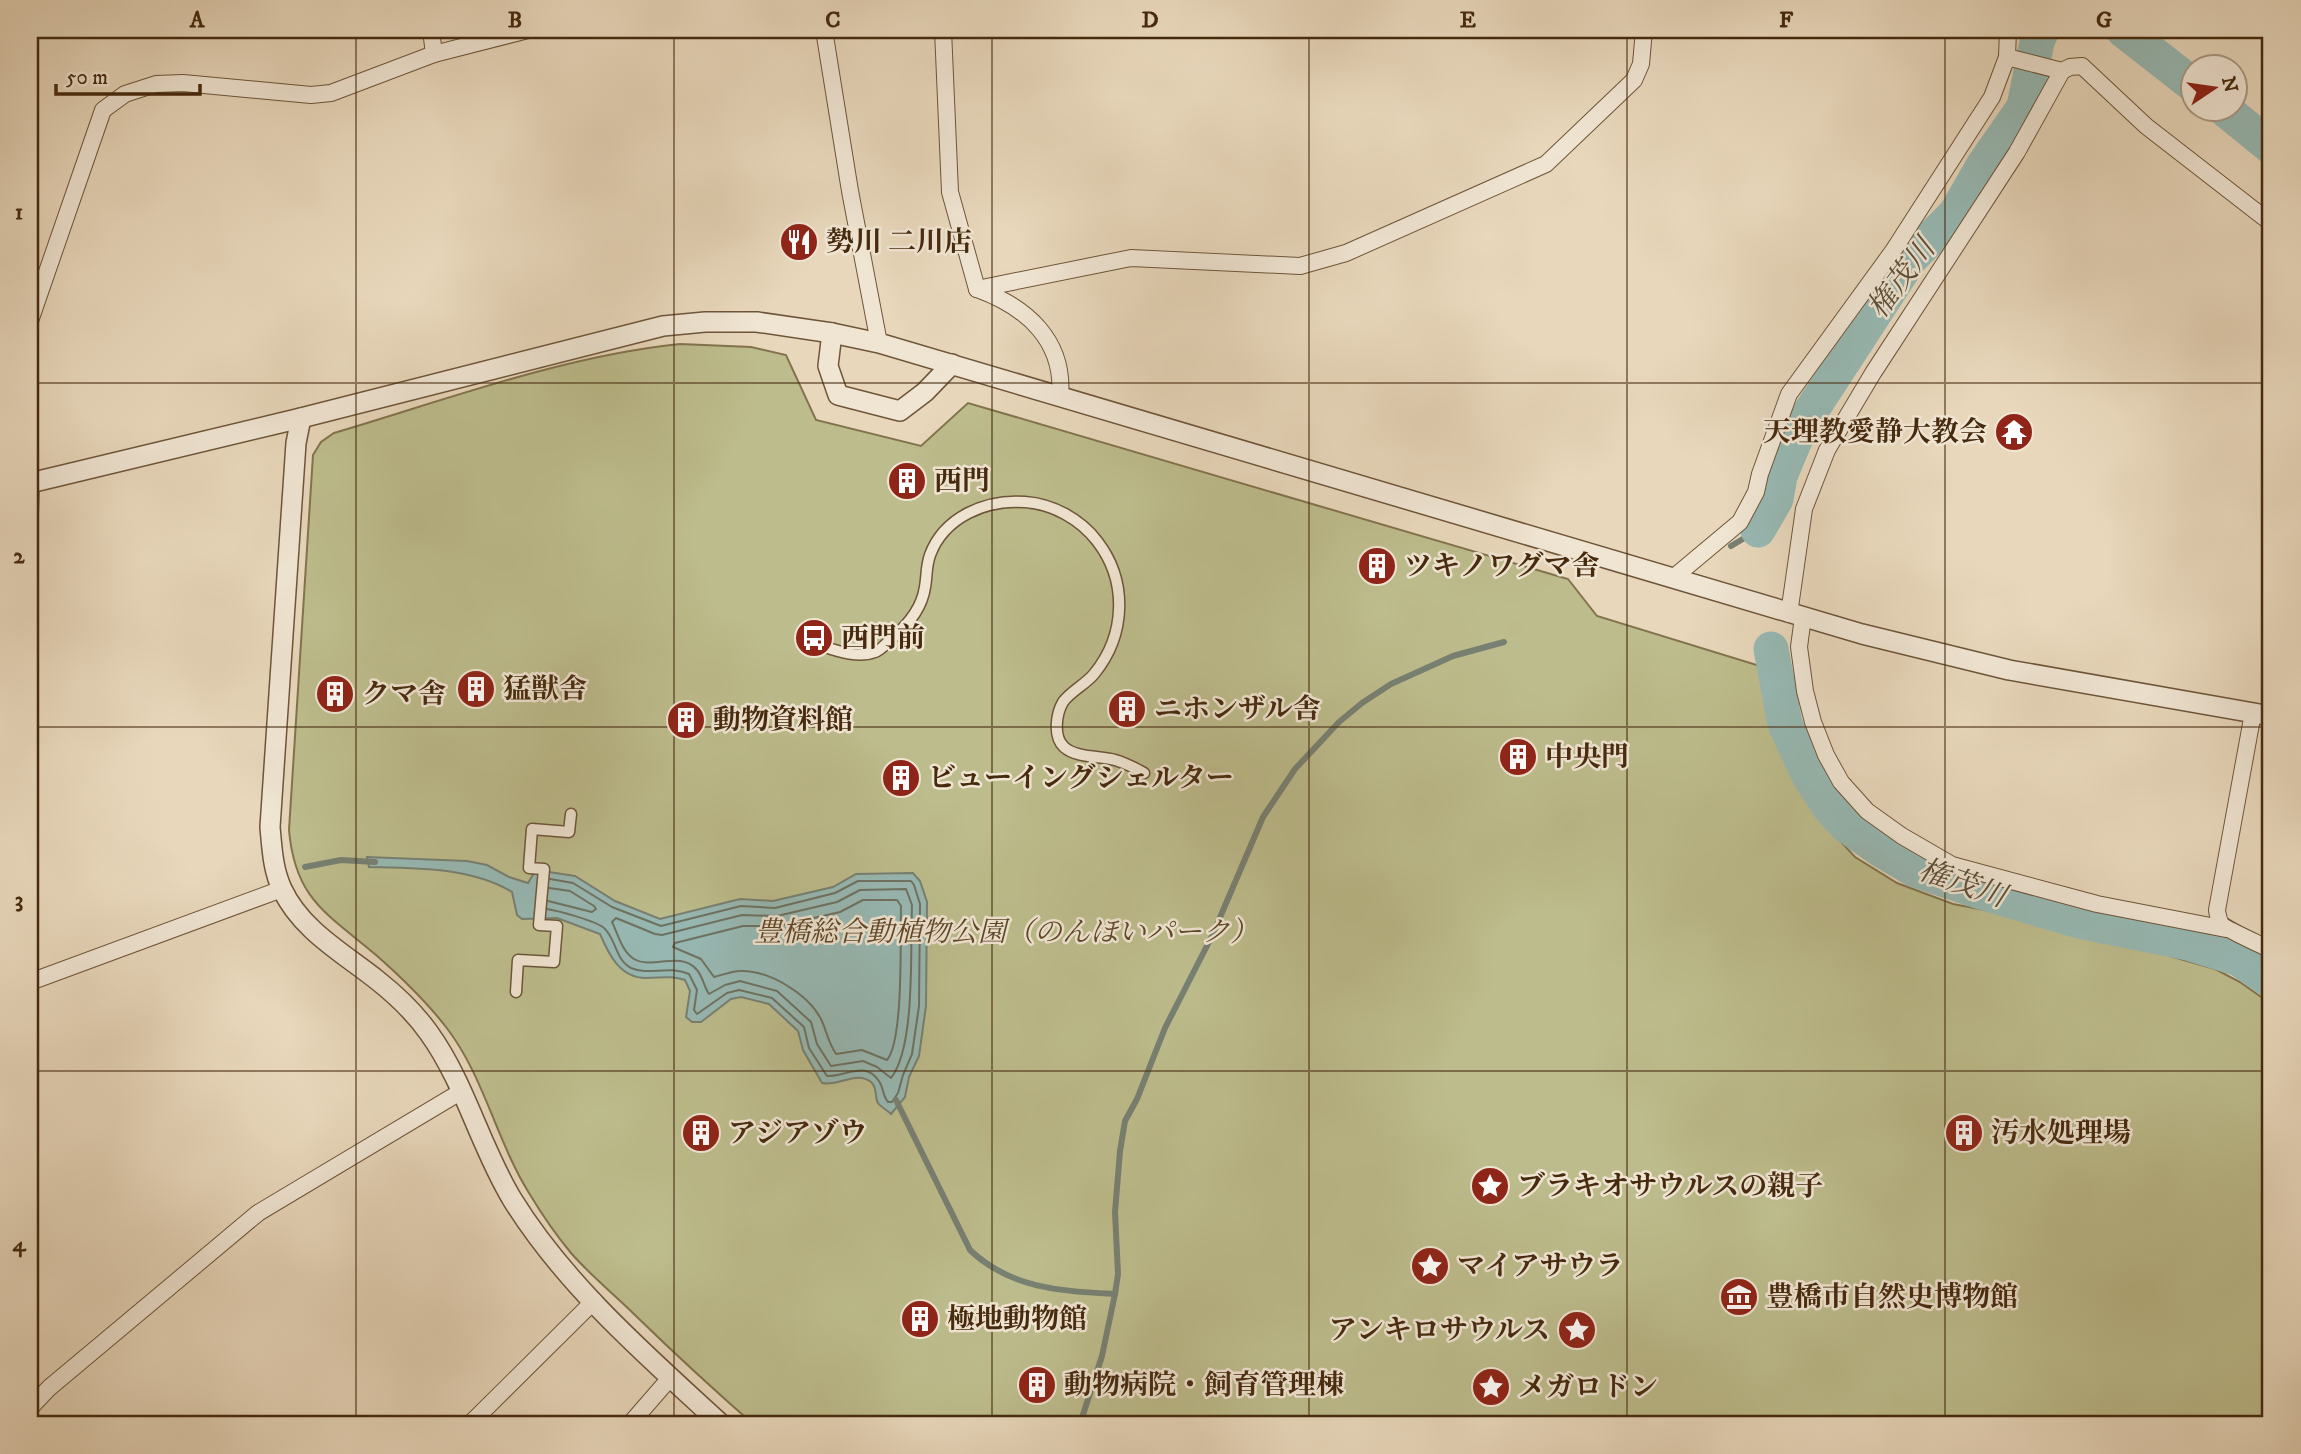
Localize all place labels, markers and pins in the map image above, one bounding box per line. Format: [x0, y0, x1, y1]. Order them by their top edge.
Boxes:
restaurant icon: 勢川 二川店 [778, 221, 820, 263]
place label: 勢川 二川店 [826, 225, 972, 260]
temple icon: 天理教愛静大教会 [1993, 411, 2035, 453]
place label: 天理教愛静大教会 [1763, 415, 1987, 450]
building icon: 西門 [886, 460, 928, 502]
place label: 西門 [934, 464, 990, 499]
building icon: ツキノワグマ舎 [1356, 545, 1398, 587]
place label: ツキノワグマ舎 [1404, 549, 1599, 584]
bus stop icon: 西門前 [793, 617, 835, 659]
place label: 西門前 [841, 621, 925, 656]
building icon: 猛獣舎 [455, 668, 497, 710]
place label: 猛獣舎 [503, 672, 587, 707]
building icon: クマ舎 [314, 673, 356, 715]
place label: クマ舎 [362, 677, 446, 712]
building icon: ニホンザル舎 [1106, 688, 1148, 730]
place label: ニホンザル舎 [1154, 692, 1321, 727]
building icon: 動物資料館 [665, 699, 707, 741]
place label: 動物資料館 [713, 703, 853, 738]
building icon: 中央門 [1497, 736, 1539, 778]
place label: 中央門 [1545, 740, 1629, 775]
building icon: ビューイングシェルター [880, 757, 922, 799]
place label: ビューイングシェルター [928, 761, 1234, 796]
building icon: アジアゾウ [680, 1112, 722, 1154]
building icon: 汚水処理場 [1943, 1112, 1985, 1154]
place label: アジアゾウ [728, 1116, 867, 1151]
place label: 汚水処理場 [1991, 1116, 2131, 1151]
place icon: ブラキオサウルスの親子 [1469, 1165, 1511, 1207]
place label: ブラキオサウルスの親子 [1517, 1169, 1823, 1204]
place icon: マイアサウラ [1409, 1245, 1451, 1287]
place label: マイアサウラ [1457, 1249, 1624, 1284]
museum icon: 豊橋市自然史博物館 [1718, 1276, 1760, 1318]
place label: 豊橋市自然史博物館 [1766, 1280, 2018, 1315]
building icon: 極地動物館 [899, 1298, 941, 1340]
place label: 極地動物館 [947, 1302, 1087, 1337]
place icon: アンキロサウルス [1556, 1309, 1598, 1351]
place label: アンキロサウルス [1329, 1313, 1550, 1348]
building icon: 動物病院・飼育管理棟 [1016, 1364, 1058, 1406]
place icon: メガロドン [1470, 1366, 1512, 1408]
place label: 動物病院・飼育管理棟 [1064, 1368, 1344, 1403]
place label: メガロドン [1518, 1370, 1658, 1405]

